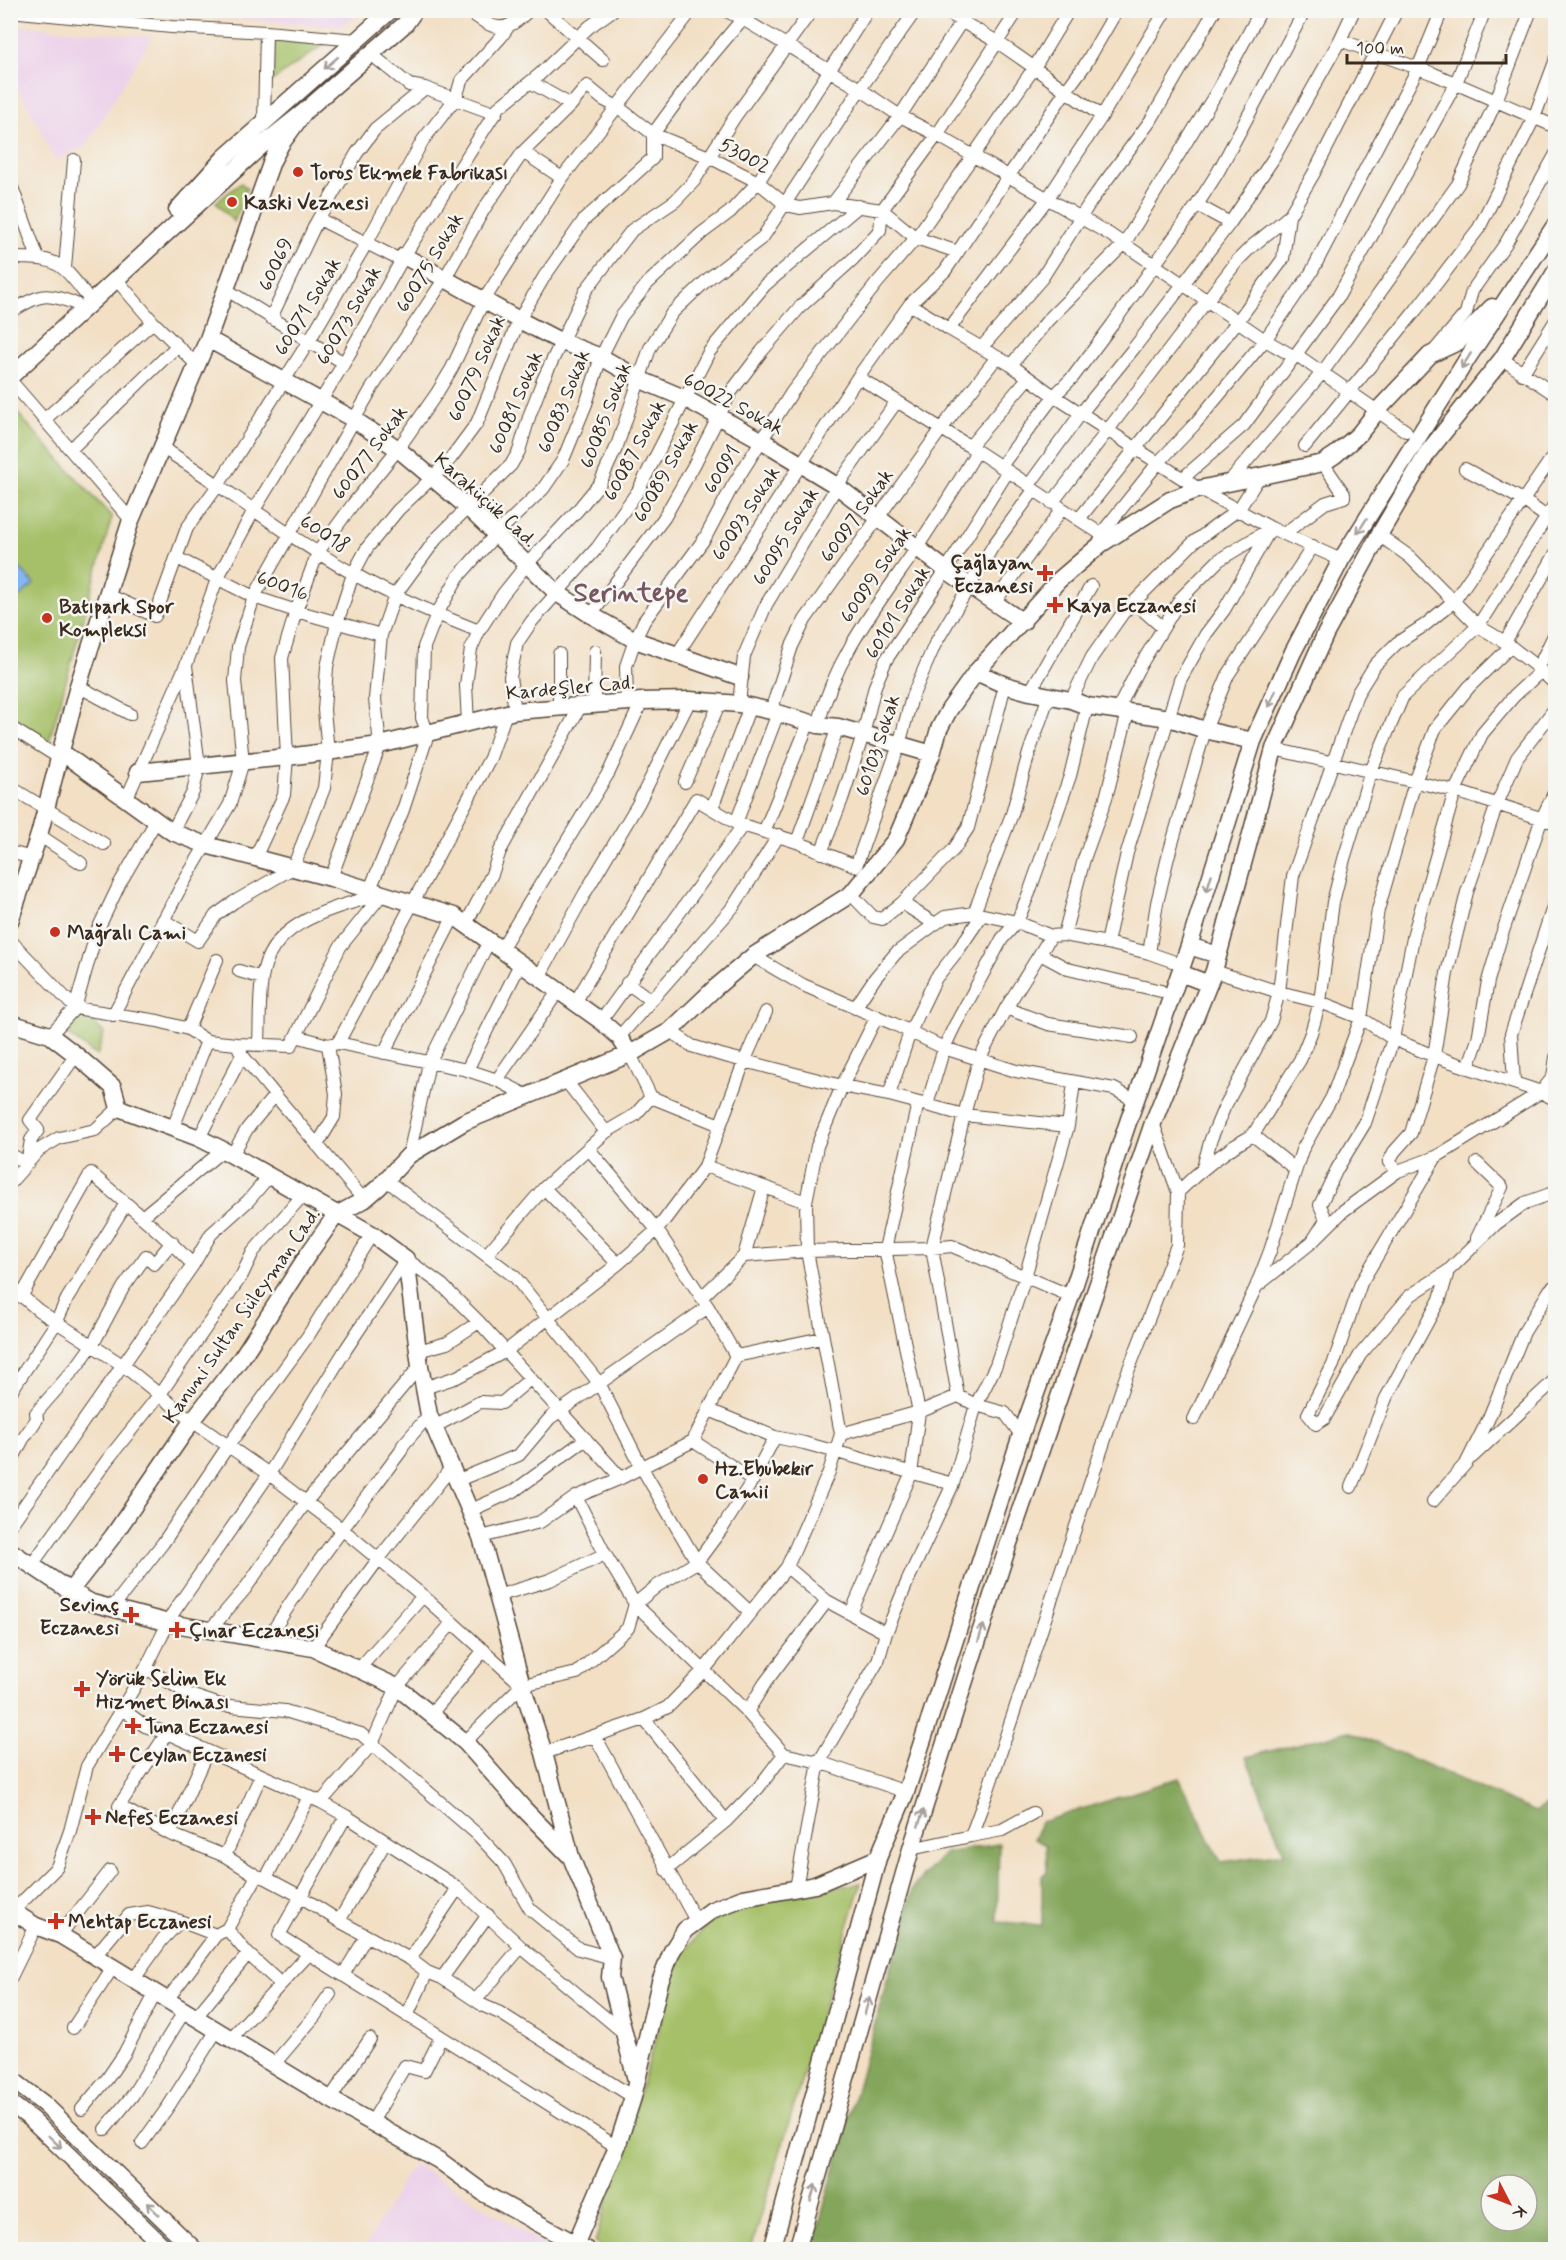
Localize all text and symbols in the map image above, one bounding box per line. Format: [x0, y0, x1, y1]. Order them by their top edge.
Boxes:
scale bar [1347, 27, 1506, 65]
text: 100 m [1356, 37, 1404, 61]
one-way arrow [324, 56, 339, 70]
street label: 53002 [714, 132, 775, 181]
place label: Toros Ekmek Fabrikası [310, 160, 508, 187]
marker: Toros Ekmek Fabrikası [291, 165, 305, 179]
place label: Kaski Veznesi [244, 190, 369, 217]
marker: Kaski Veznesi [225, 195, 239, 209]
street label: 60075 Sokak [390, 208, 471, 318]
street label: 60069 [252, 234, 300, 296]
street label: 60071 Sokak [268, 252, 348, 361]
street label: 60073 Sokak [310, 261, 389, 370]
street label: 60079 Sokak [442, 311, 513, 426]
street label: 60083 Sokak [531, 346, 597, 457]
street label: 60081 Sokak [483, 347, 550, 458]
one-way arrow [1460, 352, 1472, 369]
street label: 60085 Sokak [574, 359, 639, 472]
street label: 60022 Sokak [678, 367, 788, 442]
street label: 60087 Sokak [597, 395, 673, 506]
street label: 60077 Sokak [326, 400, 415, 506]
street label: 60089 Sokak [627, 416, 706, 528]
street label: 60091 [697, 440, 747, 499]
street label: Karaküçük Cad. [428, 447, 542, 554]
street label: 60093 Sokak [706, 461, 787, 566]
street label: 60097 Sokak [814, 464, 900, 568]
street label: 60095 Sokak [746, 483, 826, 591]
street label: 60018 [294, 509, 354, 560]
one-way arrow [1356, 517, 1368, 534]
street label: 60099 Sokak [834, 521, 919, 629]
place label: Çağlayan Eczanesi [950, 550, 1033, 600]
street label: 60101 Sokak [859, 561, 938, 665]
street label: 60016 [253, 565, 312, 608]
marker: Çağlayan Eczanesi [1038, 566, 1052, 580]
district label: Serintepe [574, 577, 689, 611]
place label: Kaya Eczanesi [1067, 593, 1197, 620]
place label: Batıpark Spor Kompleksi [59, 594, 174, 644]
marker: Kaya Eczanesi [1048, 598, 1062, 612]
marker: Batıpark Spor Kompleksi [40, 611, 54, 625]
street label: Kardeşler Cad. [505, 669, 635, 708]
one-way arrow [1266, 689, 1277, 707]
street label: 60103 Sokak [849, 691, 908, 800]
one-way arrow [1203, 873, 1214, 892]
place label: Mağralı Cami [67, 920, 186, 947]
marker: Mağralı Cami [48, 925, 62, 939]
street label: Kanuni Sultan Süleyman Cad. [157, 1202, 327, 1429]
place label: Hz.Ebubekir Camii [715, 1456, 814, 1506]
marker: Hz.Ebubekir Camii [696, 1472, 710, 1486]
place label: Sevinç Eczanesi [40, 1592, 119, 1642]
marker: Sevinç Eczanesi [124, 1608, 138, 1622]
place label: Çınar Eczanesi [189, 1618, 319, 1645]
marker: Çınar Eczanesi [170, 1623, 184, 1637]
one-way arrow [976, 1624, 987, 1643]
place label: Yörük Selim Ek Hizmet Binası [96, 1666, 230, 1716]
marker: Yörük Selim Ek Hizmet Binası [73, 1680, 91, 1698]
place label: Tuna Eczanesi [145, 1714, 269, 1741]
marker: Tuna Eczanesi [126, 1719, 140, 1733]
place label: Ceylan Eczanesi [129, 1742, 267, 1769]
marker: Ceylan Eczanesi [110, 1747, 124, 1761]
place label: Nefes Eczanesi [105, 1805, 239, 1832]
one-way arrow [916, 1809, 927, 1828]
marker: Nefes Eczanesi [86, 1810, 100, 1824]
place label: Mehtap Eczanesi [68, 1909, 212, 1936]
marker: Mehtap Eczanesi [49, 1914, 63, 1928]
one-way arrow [862, 1997, 873, 2016]
one-way arrow [47, 2134, 62, 2149]
north arrow [1479, 2173, 1539, 2233]
one-way arrow [808, 2184, 819, 2203]
one-way arrow [146, 2201, 161, 2216]
text: K [1507, 2201, 1531, 2224]

